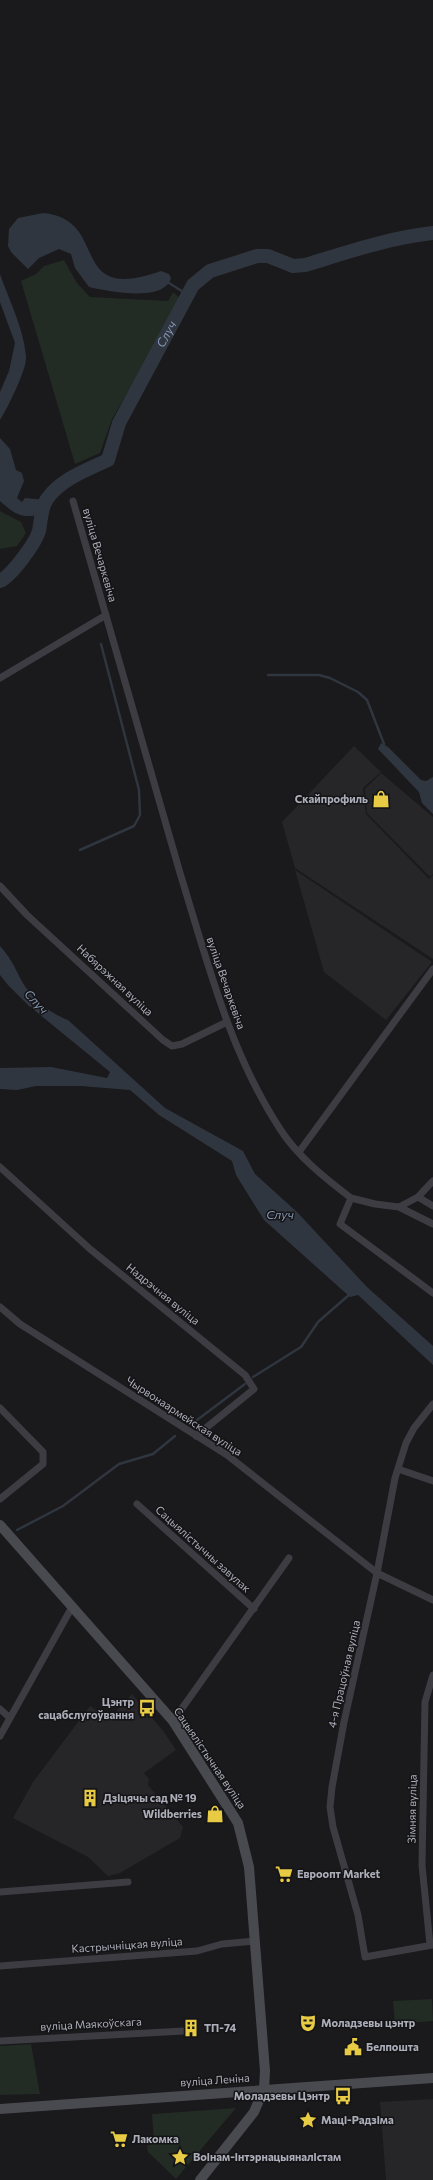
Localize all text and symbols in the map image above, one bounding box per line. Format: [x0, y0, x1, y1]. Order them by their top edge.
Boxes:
water label: Случ [153, 318, 179, 349]
street label: вуліца Вечаркевіча [81, 506, 120, 603]
shop icon: Скайпрофиль [371, 789, 391, 809]
place label: Скайпрофиль [295, 792, 368, 805]
street label: вуліца Вечаркевіча [205, 935, 248, 1031]
street label: Набярэжная вуліца [75, 941, 156, 1018]
water label: Случ [22, 986, 52, 1017]
water label: Случ [266, 1207, 294, 1221]
street label: Надрэчная вуліца [124, 1260, 203, 1327]
street label: Чырвонаармейская вуліца [124, 1373, 245, 1458]
street label: Сацыялістычны завулак [153, 1503, 254, 1595]
street label: 4-я Працоўная вуліца [325, 1619, 362, 1729]
place label: Цэнтр сацабслугоўвання [38, 1695, 135, 1721]
bus stop icon: Цэнтр сацабслугоўвання [137, 1698, 157, 1718]
street label: Сацыялістычная вуліца [172, 1705, 249, 1811]
street label: Зімняя вуліца [404, 1774, 419, 1844]
building icon: Дзіцячы сад № 19 [80, 1788, 100, 1808]
place label: Дзіцячы сад № 19 [103, 1791, 197, 1804]
shop icon: Wildberries [205, 1804, 225, 1824]
place label: Wildberries [143, 1807, 202, 1820]
supermarket icon: Евроопт Market [274, 1864, 294, 1884]
place label: Евроопт Market [297, 1867, 381, 1880]
street label: Кастрычніцкая вуліца [71, 1934, 183, 1955]
theatre icon: Моладзевы цэнтр [298, 2013, 318, 2033]
street label: вуліца Маякоўскага [40, 2014, 142, 2033]
place label: Моладзевы цэнтр [321, 2016, 416, 2029]
building icon: ТП-74 [181, 2018, 201, 2038]
place label: ТП-74 [204, 2021, 236, 2034]
public building icon: Белпошта [343, 2037, 363, 2057]
place label: Белпошта [366, 2040, 419, 2053]
street label: вуліца Леніна [180, 2071, 250, 2088]
bus stop icon: Моладзевы Цэнтр [333, 2086, 353, 2106]
place label: Моладзевы Цэнтр [234, 2089, 331, 2102]
place icon: Маці-Радзіма [298, 2110, 318, 2130]
place label: Маці-Радзіма [321, 2113, 394, 2126]
supermarket icon: Лакомка [109, 2129, 129, 2149]
place label: Лакомка [132, 2132, 179, 2145]
place icon: Воінам-інтэрнацыяналістам [170, 2147, 190, 2167]
place label: Воінам-інтэрнацыяналістам [193, 2150, 341, 2163]

